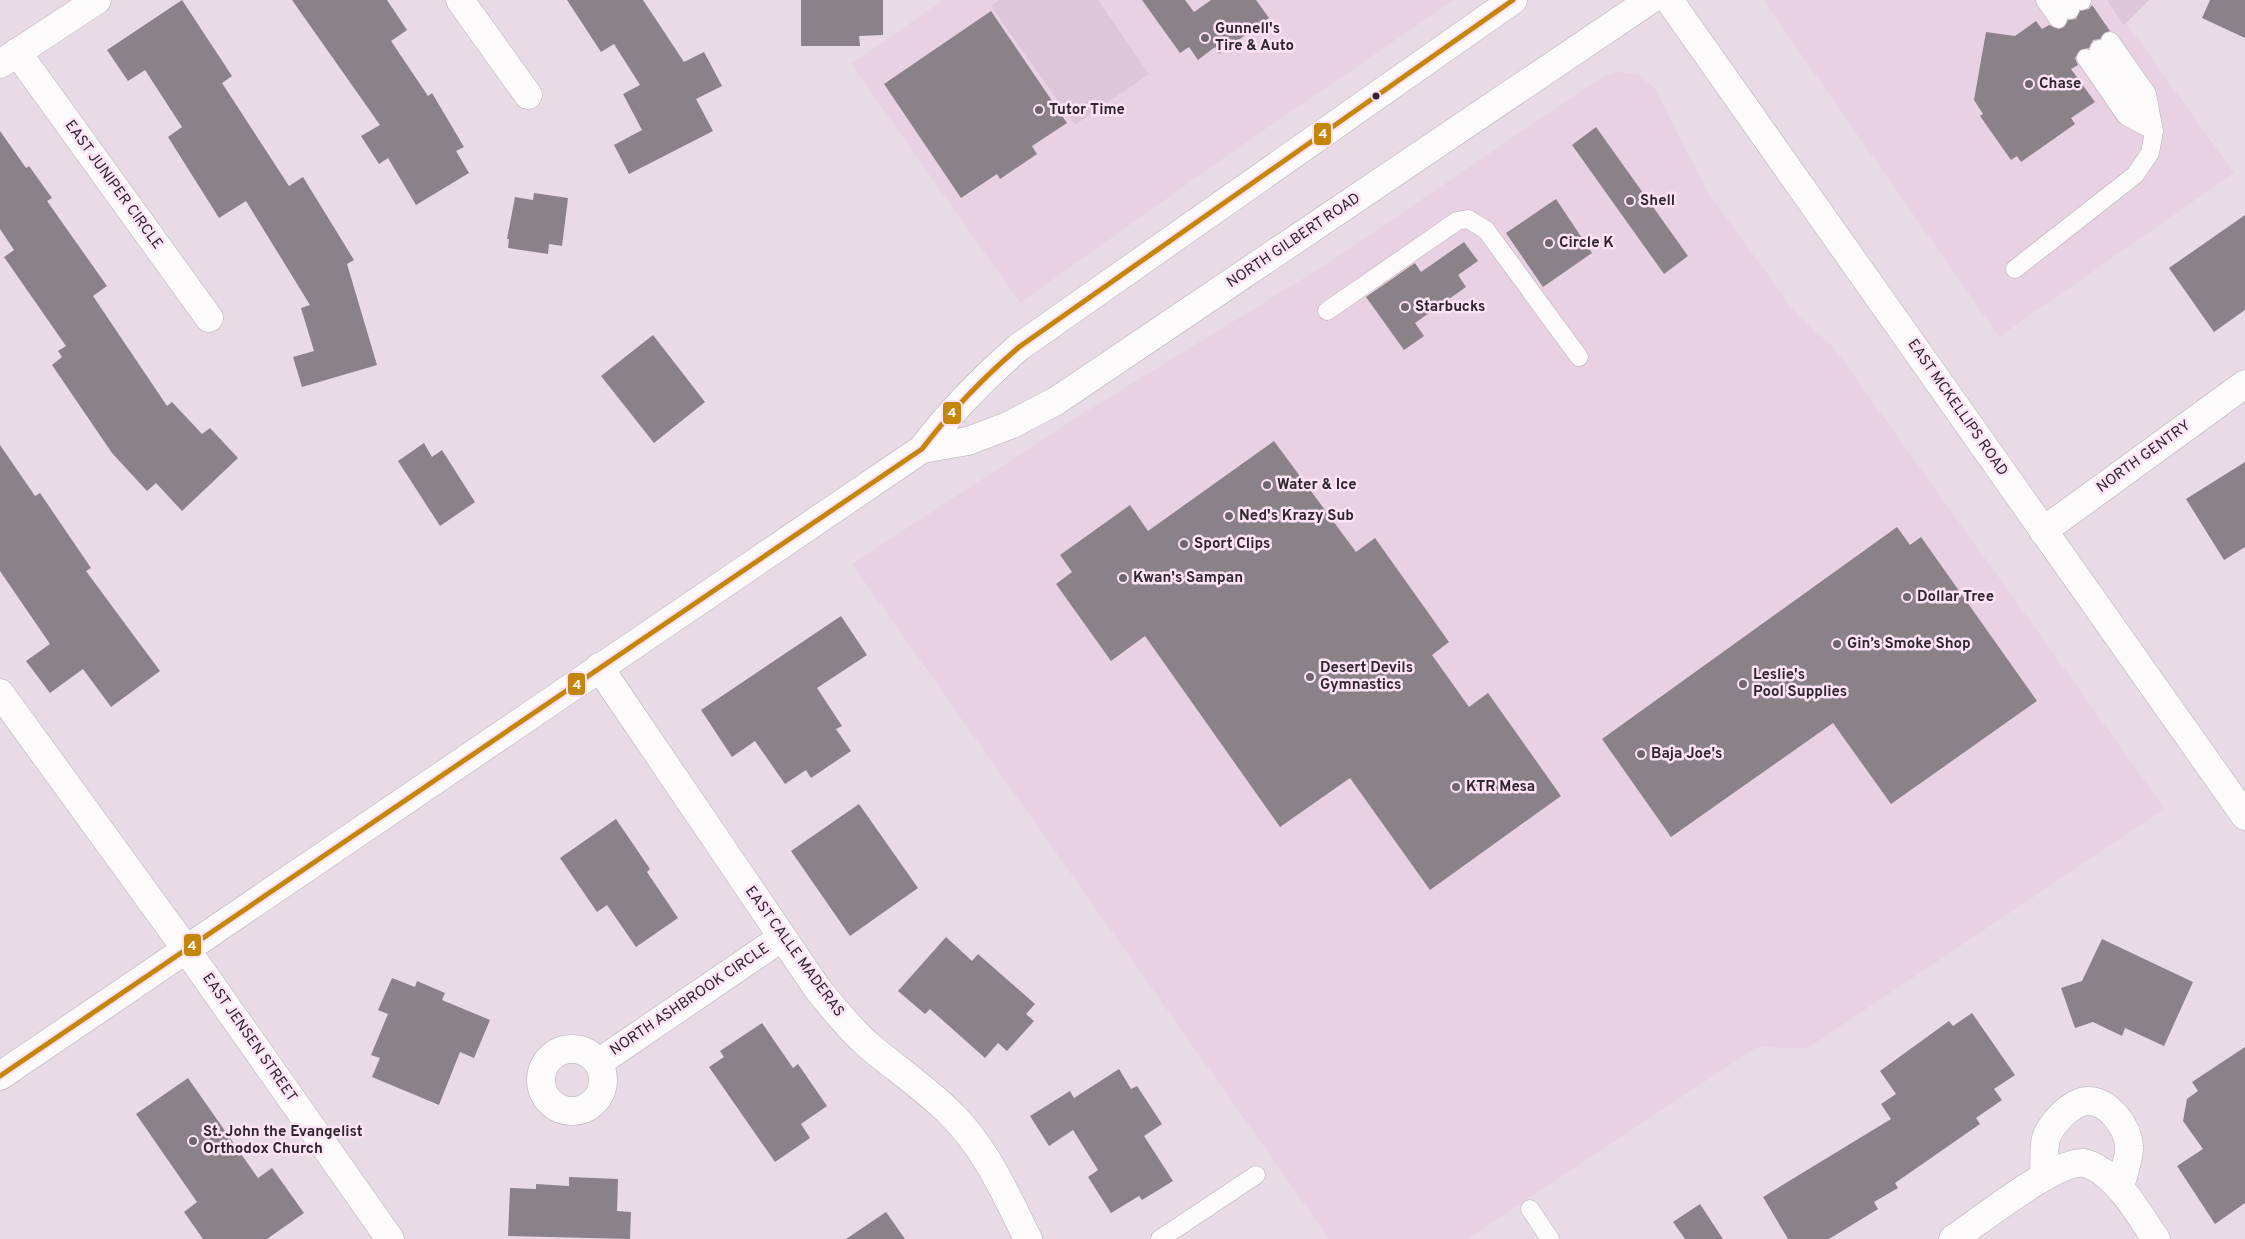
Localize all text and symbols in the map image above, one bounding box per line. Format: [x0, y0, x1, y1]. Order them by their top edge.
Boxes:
place label: Gunnell's Tire & Auto [1215, 20, 1294, 56]
marker: Gunnell's Tire & Auto [1199, 32, 1211, 44]
place label: Chase [2039, 75, 2081, 94]
marker: Chase [2023, 78, 2035, 90]
unlabelled marker [1371, 91, 1381, 101]
place label: Tutor Time [1049, 101, 1125, 120]
marker: Tutor Time [1033, 104, 1045, 116]
street label: EAST JUNIPER CIRCLE [60, 117, 166, 253]
line badge: 4 [1313, 122, 1332, 146]
text: 4 [1319, 126, 1328, 143]
street label: NORTH GILBERT ROAD [1224, 189, 1364, 293]
place label: Shell [1640, 192, 1675, 211]
marker: Shell [1624, 195, 1636, 207]
place label: Circle K [1559, 234, 1614, 253]
marker: Circle K [1543, 237, 1555, 249]
place label: Starbucks [1415, 298, 1485, 317]
marker: Starbucks [1399, 301, 1411, 313]
street label: EAST MCKELLIPS ROAD [1903, 336, 2011, 480]
line badge: 4 [942, 401, 962, 425]
text: 4 [948, 405, 957, 422]
street label: NORTH GENTRY [2093, 416, 2195, 498]
place label: Water & Ice [1277, 476, 1357, 495]
marker: Water & Ice [1261, 479, 1273, 491]
place label: Ned's Krazy Sub [1239, 507, 1354, 526]
marker: Ned's Krazy Sub [1223, 510, 1235, 522]
place label: Sport Clips [1194, 535, 1270, 554]
marker: Sport Clips [1178, 538, 1190, 550]
place label: Kwan's Sampan [1133, 569, 1243, 588]
marker: Kwan's Sampan [1117, 572, 1129, 584]
place label: Dollar Tree [1917, 588, 1994, 607]
marker: Dollar Tree [1901, 591, 1913, 603]
place label: Gin’s Smoke Shop [1847, 635, 1971, 654]
marker: Gin’s Smoke Shop [1831, 638, 1843, 650]
place label: Desert Devils Gymnastics [1320, 659, 1413, 695]
place label: Leslie's Pool Supplies [1753, 666, 1847, 702]
marker: Desert Devils Gymnastics [1304, 671, 1316, 683]
line badge: 4 [567, 672, 586, 696]
text: 4 [573, 677, 582, 694]
marker: Leslie's Pool Supplies [1737, 678, 1749, 690]
place label: Baja Joe's [1651, 745, 1723, 764]
marker: Baja Joe's [1635, 748, 1647, 760]
place label: KTR Mesa [1466, 778, 1535, 797]
marker: KTR Mesa [1450, 781, 1462, 793]
street label: EAST CALLE MADERAS [740, 883, 848, 1021]
line badge: 4 [183, 933, 202, 957]
text: 4 [188, 938, 197, 955]
street label: NORTH ASHBROOK CIRCLE [607, 940, 773, 1060]
street label: EAST JENSEN STREET [197, 970, 301, 1106]
place label: St. John the Evangelist Orthodox Church [203, 1123, 363, 1159]
marker: St. John the Evangelist Orthodox Church [187, 1135, 199, 1147]

